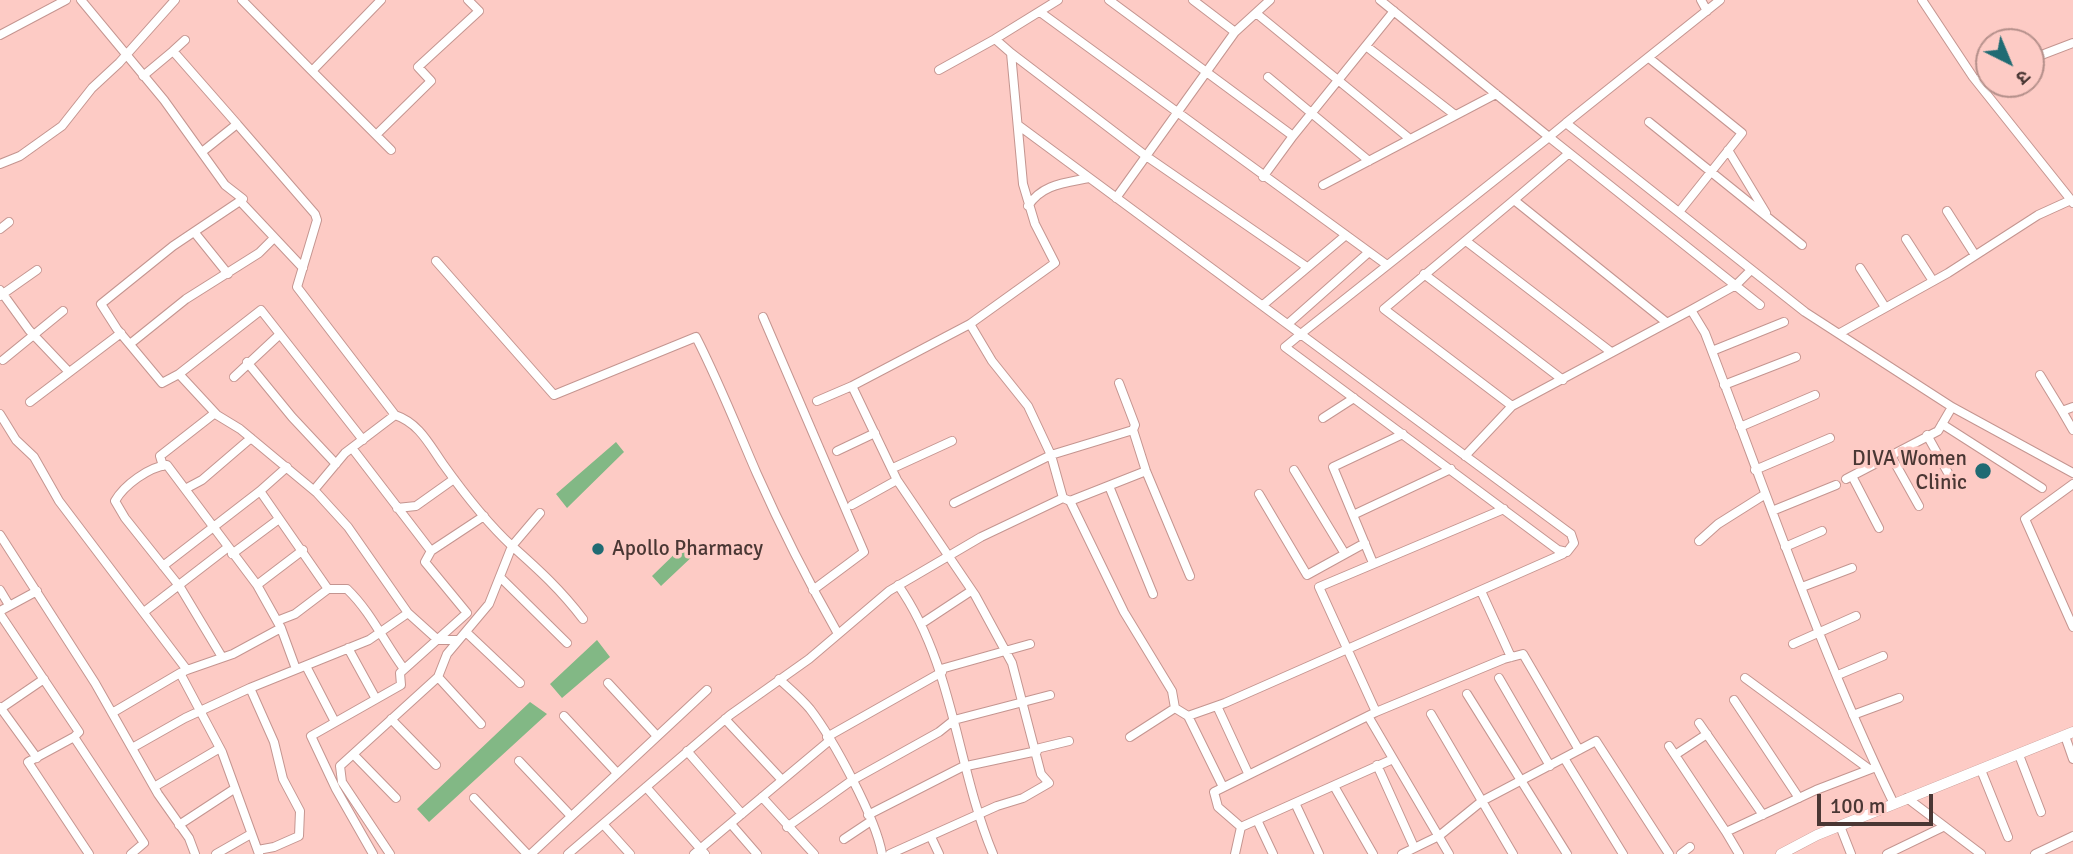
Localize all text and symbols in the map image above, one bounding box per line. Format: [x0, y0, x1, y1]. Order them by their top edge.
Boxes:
north arrow [1975, 28, 2045, 98]
text: उ [2011, 64, 2035, 89]
place label: DIVA Women Clinic [1852, 446, 1967, 496]
marker: DIVA Women Clinic [1973, 461, 1993, 481]
place label: Apollo Pharmacy [612, 536, 763, 562]
marker: Apollo Pharmacy [590, 541, 606, 557]
scale bar [1821, 780, 1937, 824]
text: 100 m [1830, 793, 1885, 819]

